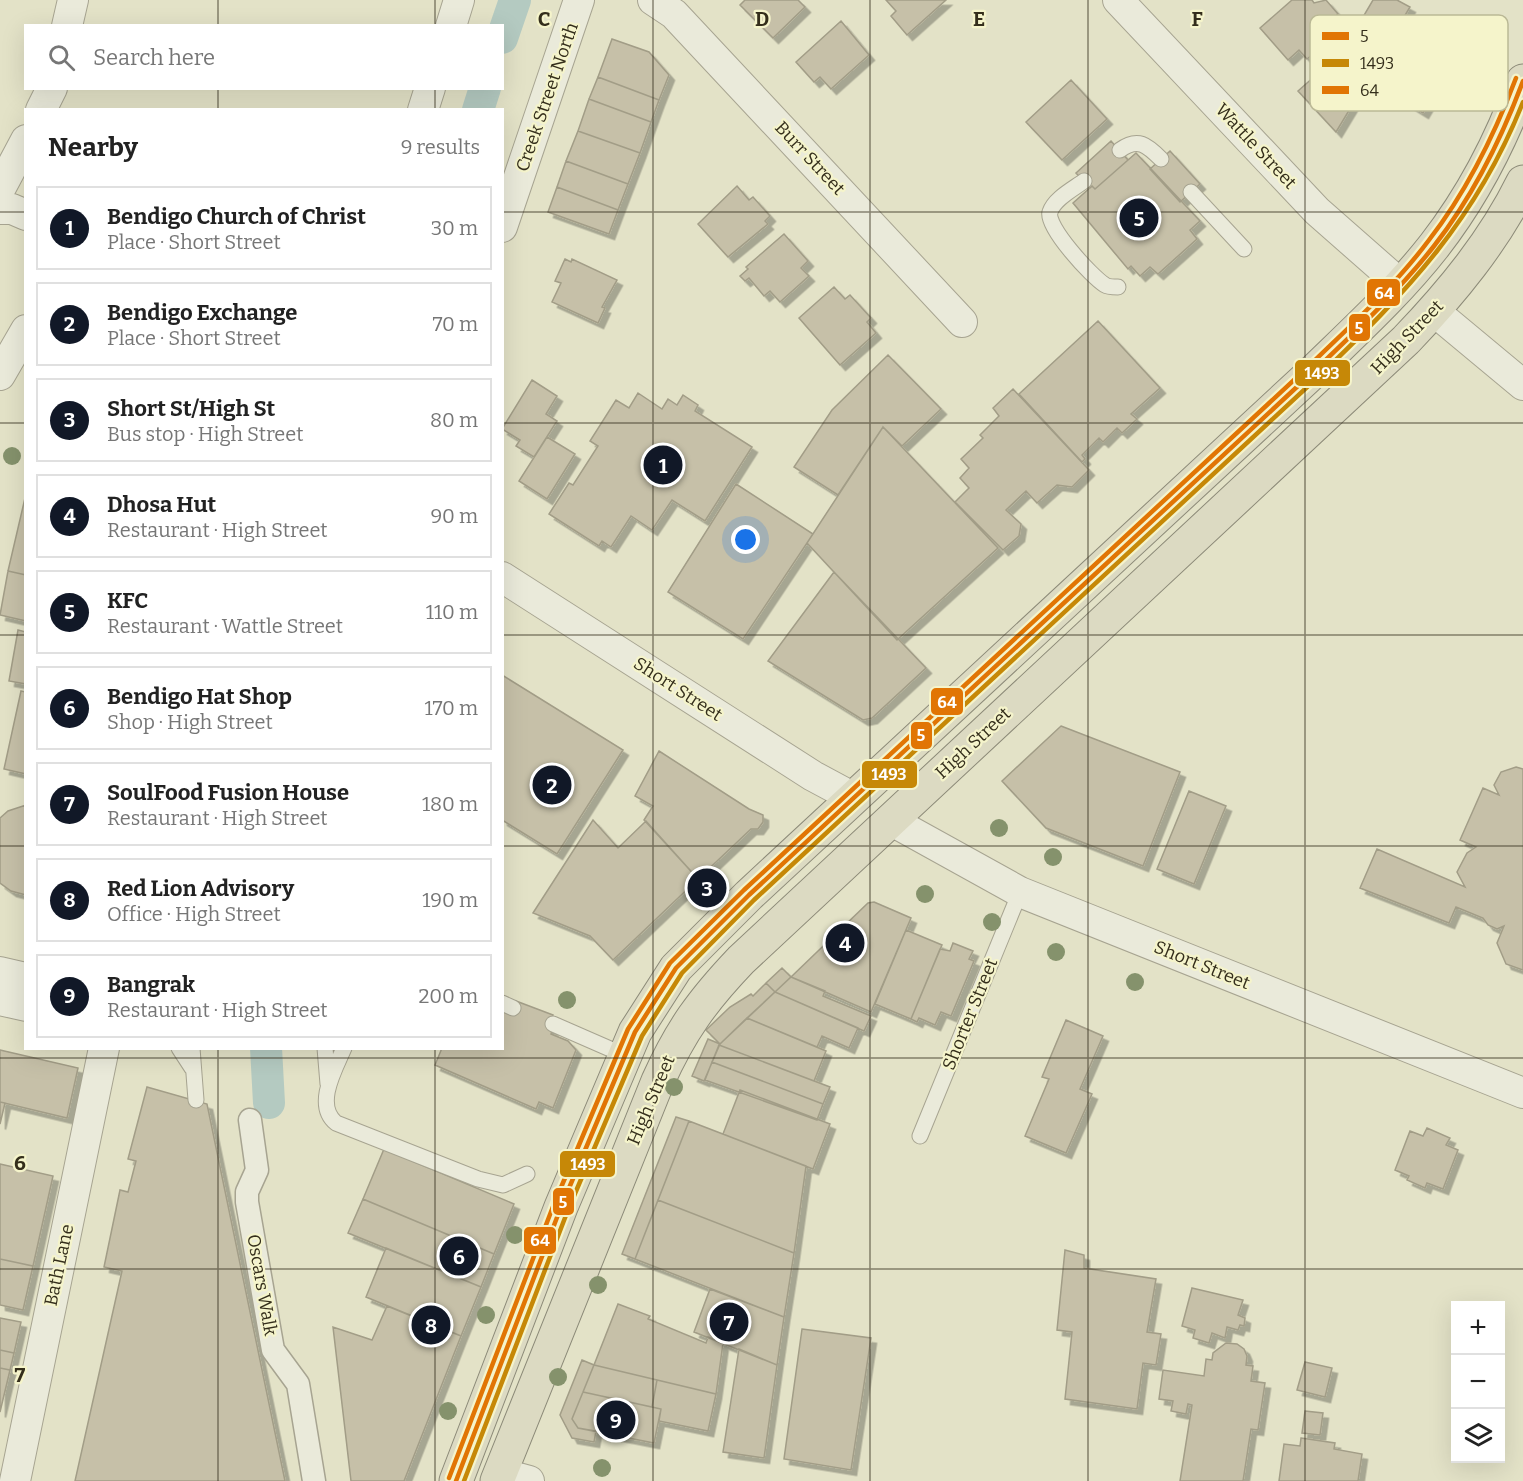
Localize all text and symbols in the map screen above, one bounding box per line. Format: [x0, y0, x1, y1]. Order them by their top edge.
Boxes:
text: D [755, 7, 769, 31]
text: E [973, 7, 985, 31]
text: F [1191, 7, 1203, 31]
legend [1310, 15, 1508, 111]
street label: Creek Street North [511, 20, 583, 174]
search box [24, 24, 504, 90]
text: 5 [1360, 27, 1369, 46]
icon: search [45, 41, 78, 74]
text: Search here [93, 44, 215, 71]
text: 1493 [1360, 54, 1394, 73]
text: 64 [1360, 81, 1379, 100]
street label: Wattle Street [1211, 99, 1302, 194]
street label: Burr Street [770, 117, 850, 200]
text: Nearby [48, 132, 138, 163]
text: 9 results [401, 135, 480, 159]
pin: 5 [1120, 196, 1158, 240]
text: Bendigo Church of Christ [107, 203, 366, 230]
text: 1 [65, 216, 74, 240]
text: 30 m [431, 216, 478, 240]
text: Place · Short Street [107, 230, 281, 254]
line badge: 64 [1366, 278, 1401, 307]
text: 64 [1374, 284, 1394, 303]
street label: High Street [1366, 295, 1448, 379]
text: Bendigo Exchange [107, 299, 297, 326]
text: 2 [64, 312, 75, 336]
text: 70 m [432, 312, 478, 336]
line badge: 5 [1348, 313, 1371, 342]
text: 5 [1355, 319, 1364, 338]
text: Place · Short Street [107, 326, 281, 350]
line badge: 1493 [1294, 359, 1351, 387]
text: 1493 [1304, 364, 1340, 383]
text: Short St/High St [107, 395, 275, 422]
text: 3 [64, 408, 75, 432]
text: 80 m [430, 408, 478, 432]
text: Bus stop · High Street [107, 422, 303, 446]
pin: 1 [644, 442, 682, 488]
text: Dhosa Hut [107, 491, 216, 518]
text: 4 [63, 504, 76, 528]
text: 90 m [430, 504, 478, 528]
text: Restaurant · High Street [107, 518, 328, 542]
your location [731, 525, 760, 554]
text: KFC [107, 587, 148, 614]
text: 5 [64, 600, 75, 624]
text: 110 m [426, 600, 478, 624]
text: Restaurant · Wattle Street [107, 614, 343, 638]
street label: Short Street [630, 652, 727, 726]
text: Bendigo Hat Shop [107, 683, 292, 710]
line badge: 64 [930, 687, 964, 716]
text: 64 [937, 693, 957, 712]
text: 6 [64, 696, 75, 720]
text: 170 m [425, 696, 478, 720]
street label: High Street [931, 702, 1016, 783]
text: Shop · High Street [107, 710, 273, 734]
line badge: 5 [910, 721, 933, 750]
text: 5 [917, 726, 926, 745]
line badge: 1493 [861, 760, 918, 789]
pin: 2 [532, 762, 572, 808]
text: 1493 [871, 765, 907, 784]
text: SoulFood Fusion House [107, 779, 349, 806]
text: 7 [64, 792, 75, 816]
text: 180 m [422, 792, 478, 816]
text: Restaurant · High Street [107, 806, 328, 830]
pin: 3 [688, 866, 726, 910]
text: Red Lion Advisory [107, 875, 294, 902]
text: 8 [63, 888, 76, 912]
text: 190 m [422, 888, 478, 912]
text: Office · High Street [107, 902, 281, 926]
pin: 4 [826, 920, 864, 966]
street label: Short Street [1151, 936, 1253, 994]
street label: Shorter Street [938, 954, 1003, 1073]
text: Bangrak [107, 971, 195, 998]
text: 9 [64, 984, 75, 1008]
text: 200 m [418, 984, 478, 1008]
text: Restaurant · High Street [107, 998, 328, 1022]
street label: High Street [622, 1051, 680, 1148]
line badge: 1493 [559, 1150, 616, 1178]
text: 6 [14, 1151, 26, 1175]
text: 1493 [570, 1155, 606, 1174]
line badge: 5 [552, 1187, 575, 1216]
text: 5 [559, 1193, 568, 1212]
street label: Bath Lane [40, 1222, 78, 1308]
line badge: 64 [523, 1226, 557, 1255]
text: 64 [530, 1231, 550, 1250]
street label: Oscars Walk [242, 1233, 282, 1338]
pin: 6 [440, 1234, 478, 1278]
pin: 7 [710, 1300, 748, 1344]
map controls [1451, 1301, 1505, 1463]
button: + [1451, 1301, 1505, 1355]
pin: 8 [412, 1302, 450, 1348]
button: − [1451, 1355, 1505, 1409]
text: 7 [15, 1363, 26, 1387]
pin: 9 [596, 1398, 636, 1442]
button: layers [1451, 1409, 1505, 1463]

